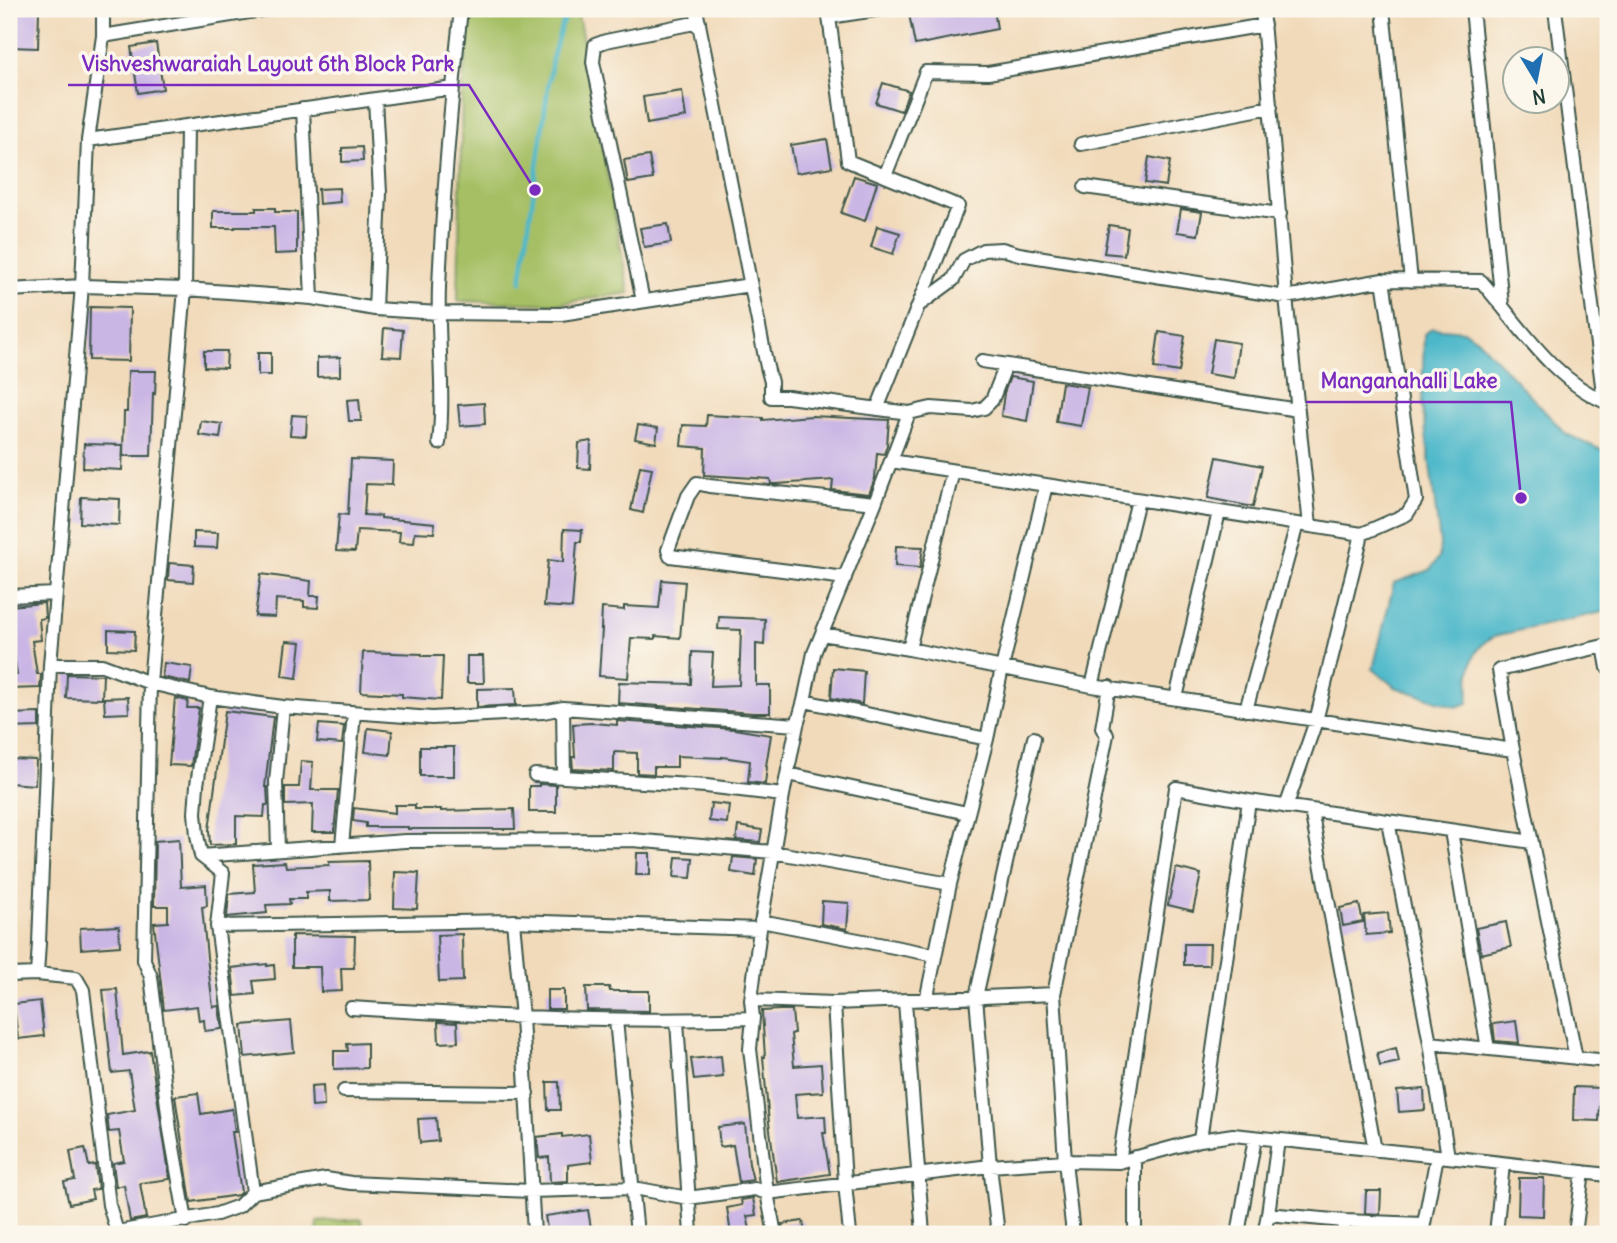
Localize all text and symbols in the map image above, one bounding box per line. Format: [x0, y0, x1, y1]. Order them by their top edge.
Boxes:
callout: Vishveshwaraiah Layout 6th Block Park [68, 43, 469, 85]
north arrow [1502, 46, 1572, 116]
text: Vishveshwaraiah Layout 6th Block Park [82, 50, 455, 77]
text: N [1530, 84, 1548, 110]
callout: Manganahalli Lake [1306, 360, 1511, 402]
text: Manganahalli Lake [1320, 367, 1498, 394]

